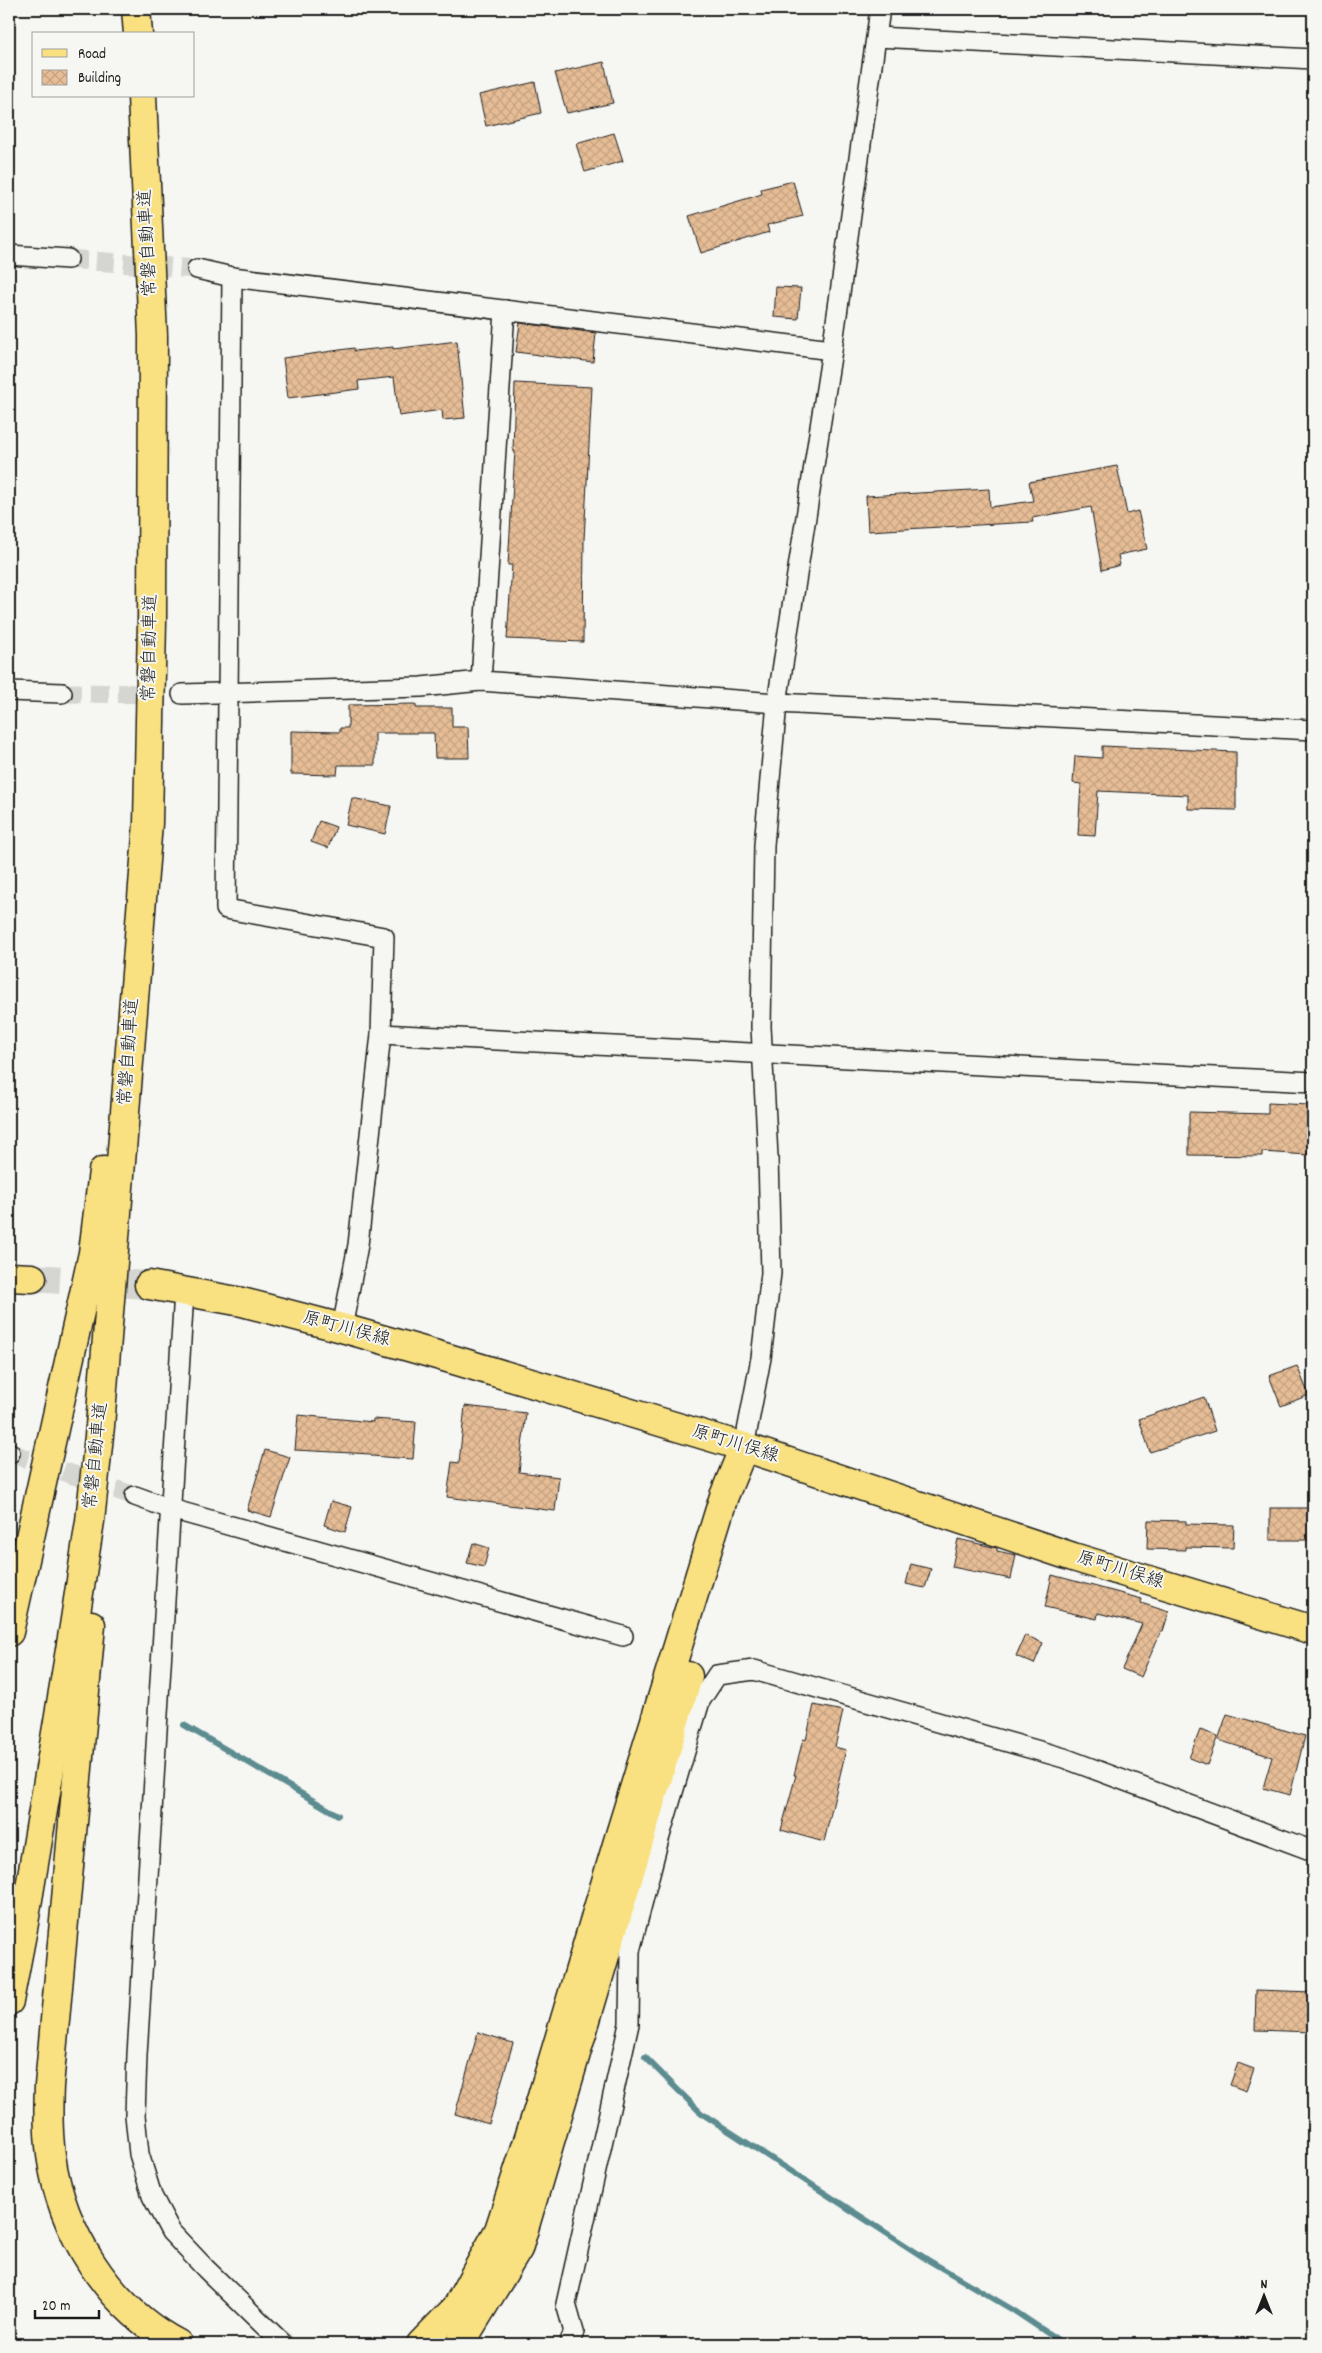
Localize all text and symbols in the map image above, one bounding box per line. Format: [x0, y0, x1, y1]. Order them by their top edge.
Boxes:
legend [32, 32, 195, 98]
text: Road [78, 44, 106, 66]
text: Building [78, 68, 121, 90]
street label: 常磐自動車道 [134, 188, 164, 298]
street label: 常磐自動車道 [138, 594, 164, 702]
street label: 常磐自動車道 [114, 997, 146, 1107]
street label: 原町川俣線 [299, 1306, 393, 1354]
street label: 常磐自動車道 [79, 1401, 115, 1511]
street label: 原町川俣線 [688, 1420, 782, 1470]
street label: 原町川俣線 [1073, 1546, 1167, 1596]
north arrow [1240, 2270, 1290, 2320]
text: N [1261, 2275, 1268, 2295]
scale bar [35, 2288, 99, 2320]
text: 20 m [42, 2296, 70, 2318]

